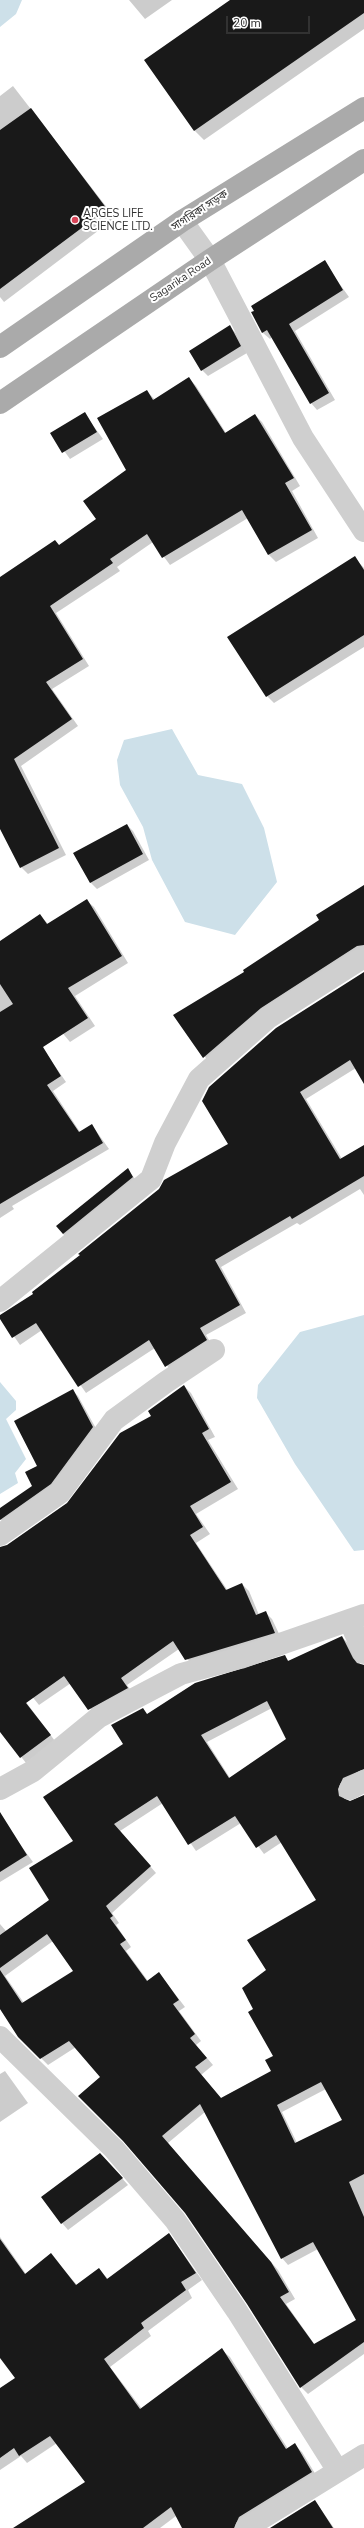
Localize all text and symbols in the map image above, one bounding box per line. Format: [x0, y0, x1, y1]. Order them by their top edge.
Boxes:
scale bar [228, 8, 312, 34]
text: 20 m [233, 15, 261, 31]
street label: সাগরিকা সড়ক [169, 188, 231, 234]
place label: ARGES LIFE SCIENCE LTD. [83, 207, 153, 233]
marker: ARGES LIFE SCIENCE LTD. [70, 215, 80, 225]
street label: Sagarika Road [148, 255, 214, 305]

